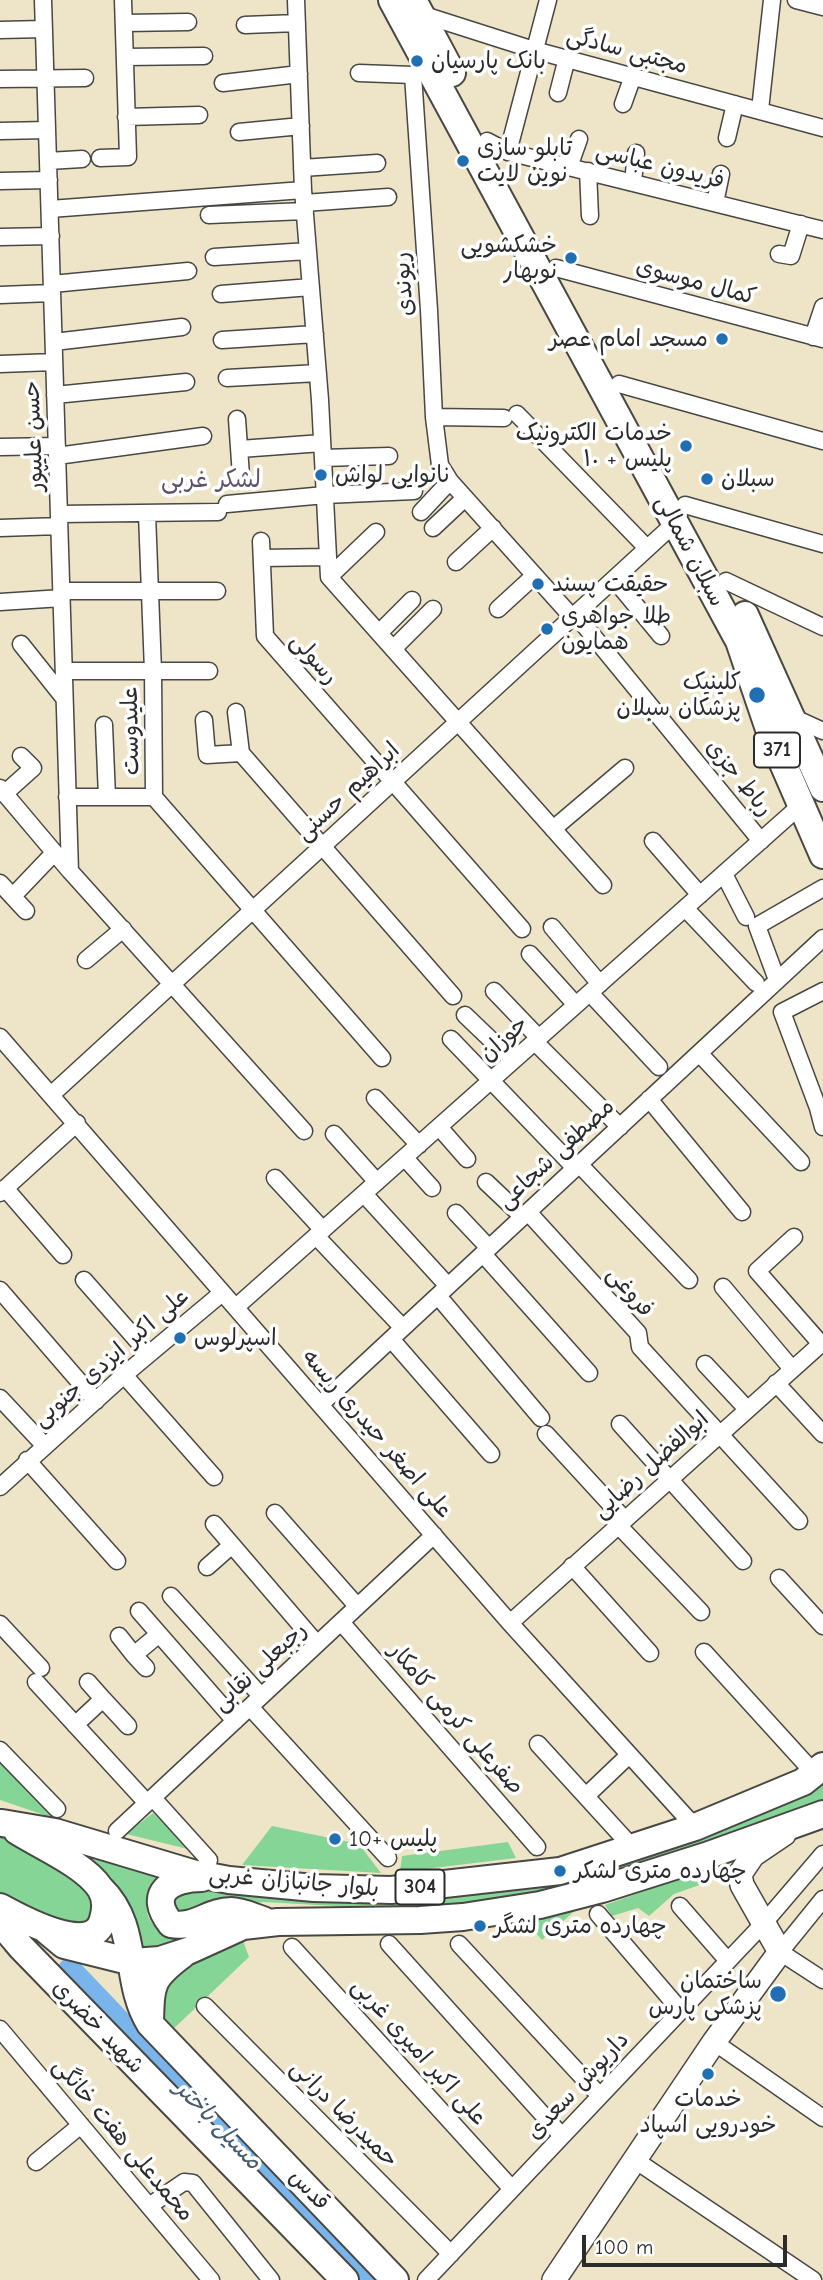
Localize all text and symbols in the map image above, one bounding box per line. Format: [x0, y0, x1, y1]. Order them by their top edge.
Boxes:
street label: مجتبی سادگی [564, 22, 690, 80]
place label: بانک پارسیان [431, 47, 546, 75]
marker: بانک پارسیان [409, 53, 425, 69]
place label: تابلو سازی نوین لایت [477, 134, 572, 188]
street label: فریدون عباسی [593, 137, 727, 195]
marker: تابلو سازی نوین لایت [455, 153, 471, 169]
place label: خشکشویی نوبهار [460, 231, 557, 285]
marker: خشکشویی نوبهار [563, 250, 579, 266]
street label: ریوندی [388, 251, 420, 317]
street label: کمال موسوی [633, 253, 759, 311]
place label: مسجد امام عصر [549, 325, 708, 353]
marker: مسجد امام عصر [714, 331, 730, 347]
street label: حسن علیپور [18, 380, 50, 492]
place label: خدمات الکترونیک پلیس + ۱۰ [516, 419, 672, 473]
marker: خدمات الکترونیک پلیس + ۱۰ [678, 438, 694, 454]
place label: نانوایی لواش [335, 461, 451, 489]
place label: سبلان [721, 465, 775, 493]
district label: لشکر غربی [161, 466, 261, 494]
marker: نانوایی لواش [313, 467, 329, 483]
marker: سبلان [699, 471, 715, 487]
street label: سبلان شمالی [649, 491, 731, 611]
place label: حقیقت پسند [552, 570, 668, 598]
marker: حقیقت پسند [530, 576, 546, 592]
place label: طلا جواهری همایون [561, 602, 671, 656]
marker: طلا جواهری همایون [539, 621, 555, 637]
street label: رسولی [284, 628, 344, 690]
place label: کلینیک پزشکان سبلان [616, 668, 741, 722]
marker: کلینیک پزشکان سبلان [747, 685, 767, 705]
street label: علیدوست [116, 687, 146, 775]
road number: 371 [754, 732, 800, 768]
street label: رباط جزی [700, 734, 778, 822]
street label: ابراهیم حسنی [290, 737, 406, 847]
street label: حوزان [474, 1010, 534, 1068]
street label: مصطفی شجاعی [492, 1093, 620, 1215]
street label: فروغی [601, 1261, 659, 1323]
street label: علی اکبر ایزدی جنوبی [27, 1283, 195, 1433]
place label: اسپرلوس [194, 1324, 277, 1352]
marker: اسپرلوس [172, 1330, 188, 1346]
street label: علی اصغر حیدری ریسه [296, 1344, 458, 1524]
street label: ابوالفضل رضایی [587, 1406, 715, 1524]
street label: رجبعلی نقابی [207, 1616, 313, 1718]
street label: صفرعلی کرمی کامکار [383, 1638, 529, 1800]
place label: پلیس +10 [349, 1825, 437, 1853]
marker: پلیس +10 [327, 1831, 343, 1847]
place label: چهارده متری لشکر [574, 1857, 747, 1885]
street label: بلوار جانبازان غربی [208, 1861, 380, 1903]
marker: چهارده متری لشکر [552, 1863, 568, 1879]
road number: 304 [396, 1870, 444, 1904]
place label: چهارده متری لشگر [494, 1912, 667, 1940]
marker: چهارده متری لشگر [472, 1918, 488, 1934]
place label: ساختمان پزشکی پارس [648, 1967, 762, 2021]
street label: علی اکبر امیری غربی [346, 1973, 492, 2131]
street label: شهید خضری [46, 1974, 150, 2080]
marker: ساختمان پزشکی پارس [768, 1984, 788, 2004]
street label: داریوش سعدی [521, 2026, 635, 2146]
street label: محمدعلی هفت خانگی [47, 2053, 199, 2227]
street label: حمیدرضا درانی [284, 2054, 404, 2174]
marker: خدمات خودرویی اسپاد [700, 2066, 716, 2082]
water label: مسیل باختر [168, 2074, 268, 2176]
place label: خدمات خودرویی اسپاد [640, 2085, 776, 2139]
street label: قدس [283, 2163, 335, 2217]
scale bar [585, 2220, 790, 2264]
text: 100 m [595, 2235, 653, 2259]

